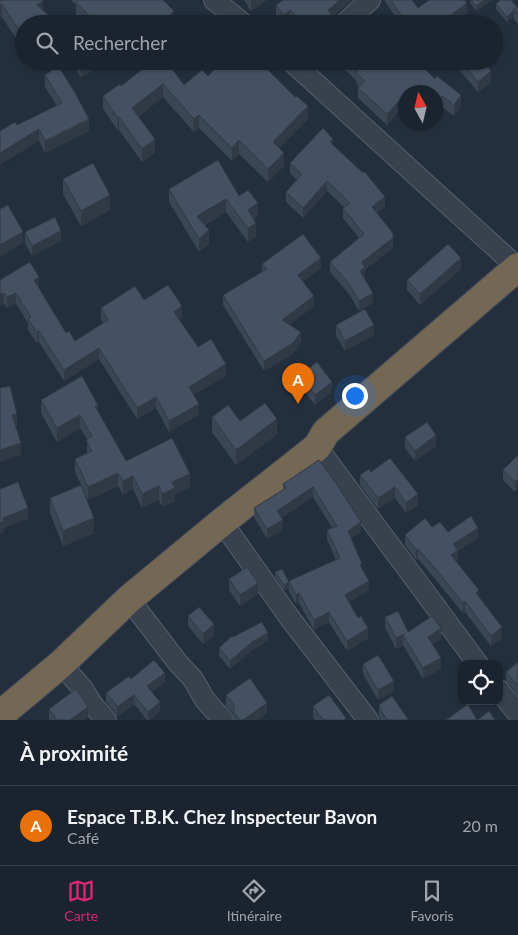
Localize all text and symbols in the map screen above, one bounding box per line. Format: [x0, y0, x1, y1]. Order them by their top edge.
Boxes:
search box [15, 15, 503, 70]
icon: search [33, 29, 61, 57]
text: Rechercher [73, 31, 167, 54]
north arrow [398, 85, 443, 130]
pin: A [282, 363, 314, 404]
your location [342, 383, 368, 409]
map controls [458, 660, 503, 705]
button: locate [458, 660, 503, 705]
text: À proximité [20, 740, 128, 765]
text: Espace T.B.K. Chez Inspecteur Bavon [67, 805, 377, 828]
text: A [30, 816, 42, 835]
text: 20 m [462, 816, 498, 835]
text: Café [67, 828, 99, 847]
tab: Carte [64, 877, 98, 924]
tab: Itinéraire [227, 877, 282, 924]
tab: Favoris [410, 877, 454, 924]

